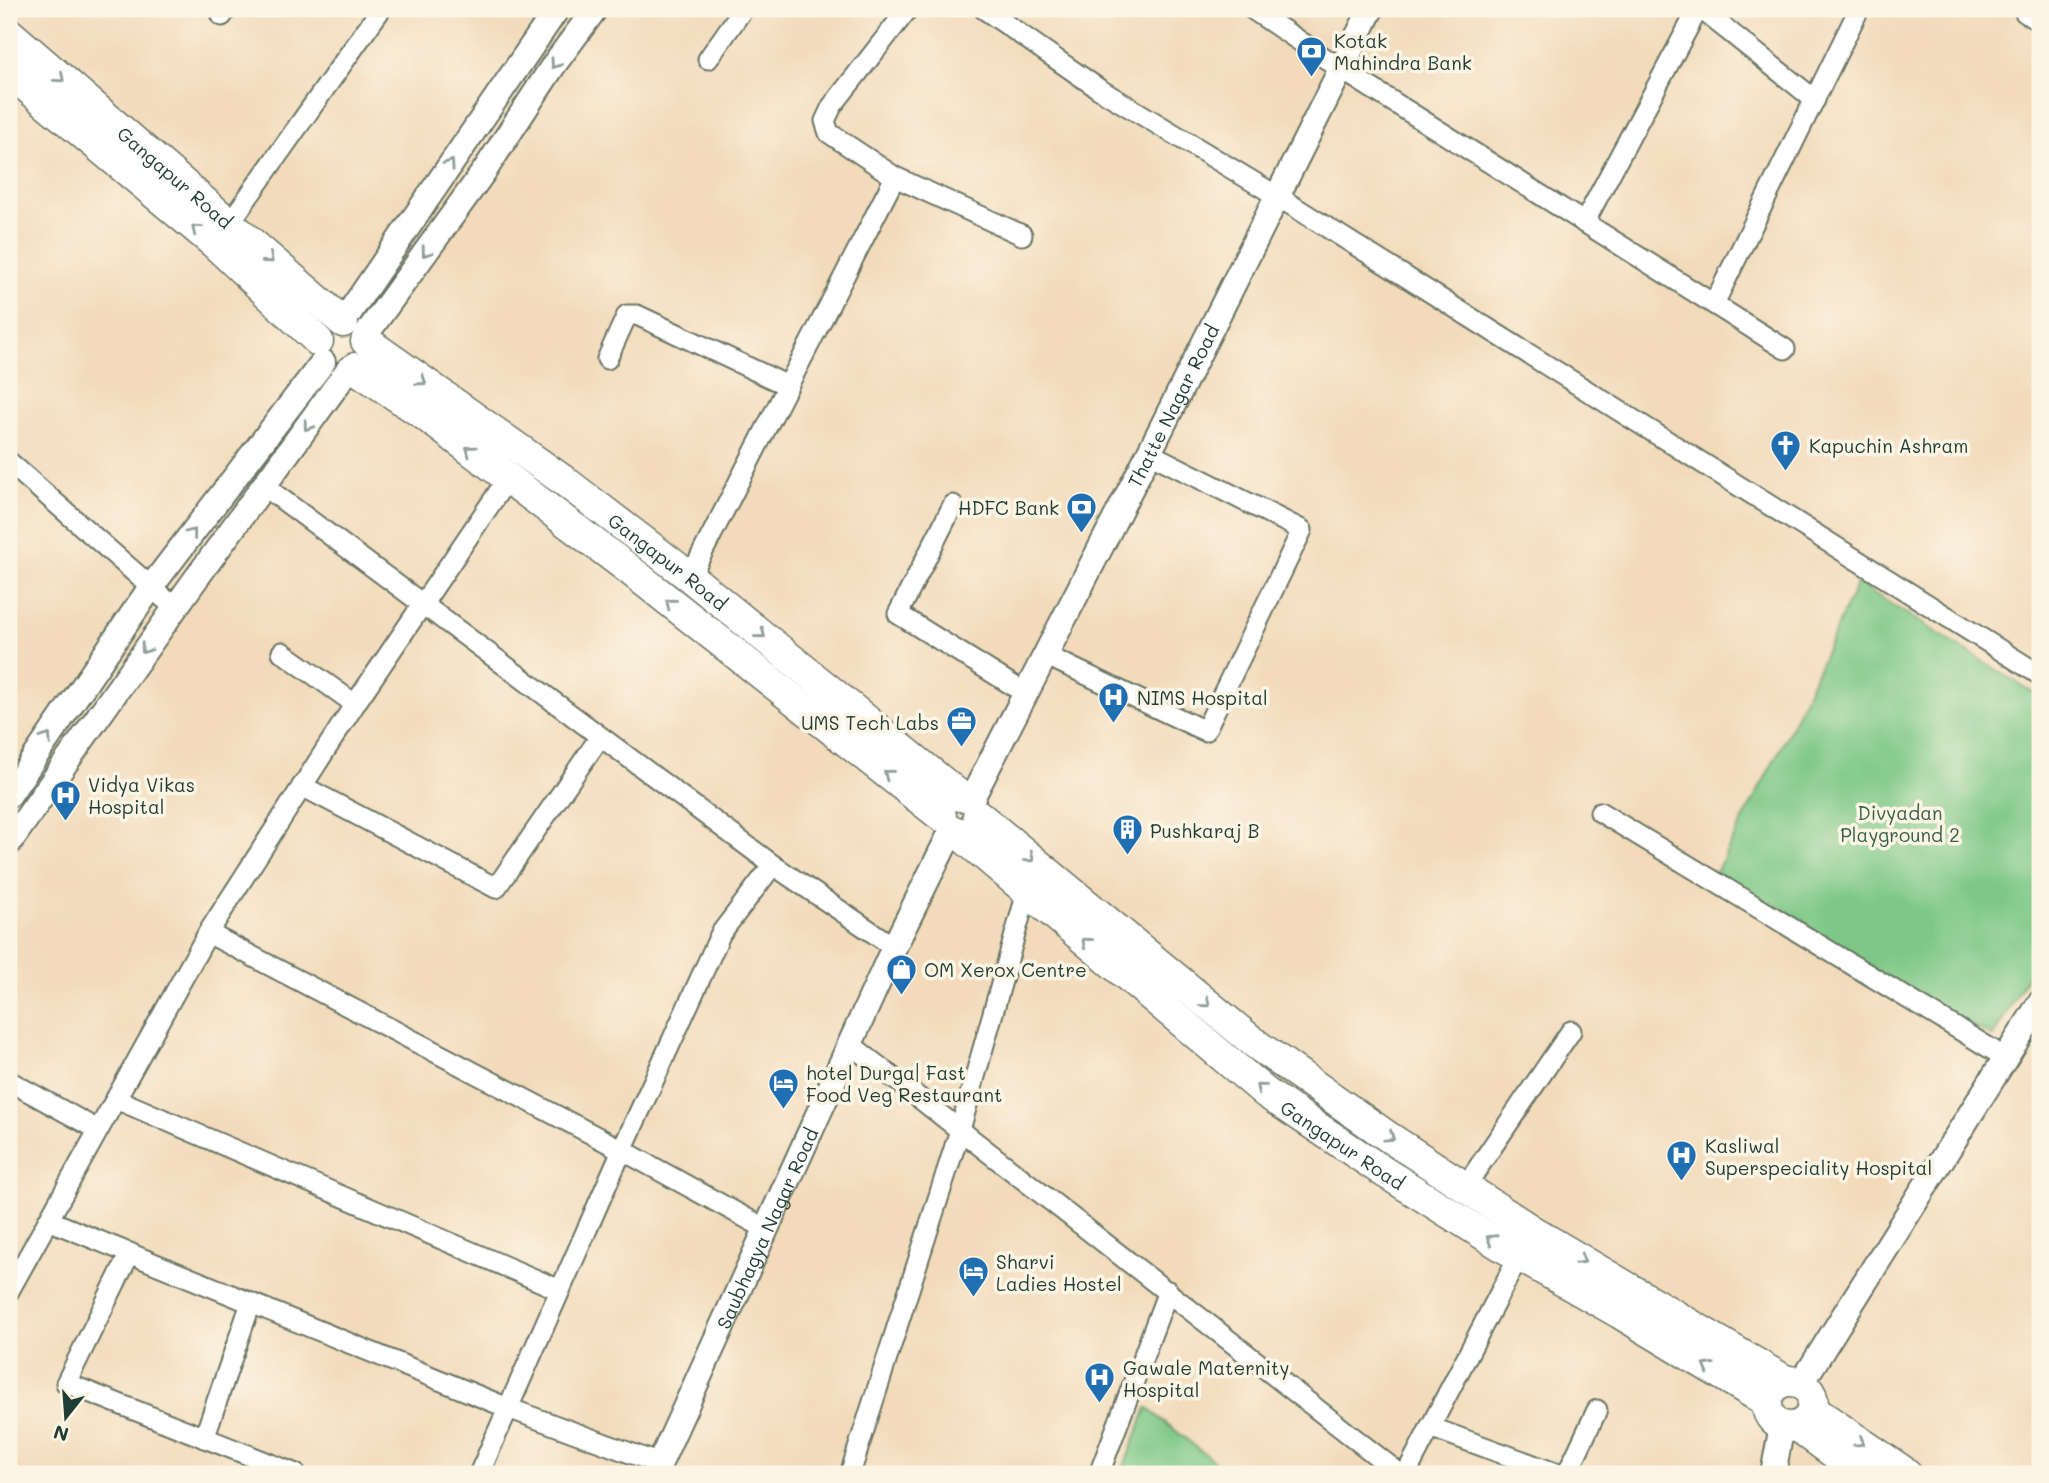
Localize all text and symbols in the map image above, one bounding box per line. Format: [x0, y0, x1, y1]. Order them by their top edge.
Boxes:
place label: Kotak Mahindra Bank [1334, 28, 1472, 75]
bank icon: Kotak Mahindra Bank [1294, 34, 1328, 78]
one-way arrow [551, 56, 563, 69]
one-way arrow [52, 70, 65, 82]
street label: Gangapur Road [113, 120, 238, 234]
one-way arrow [441, 159, 454, 172]
one-way arrow [192, 224, 204, 237]
one-way arrow [422, 244, 434, 256]
one-way arrow [261, 251, 274, 263]
street label: Thatte Nagar Road [1121, 320, 1224, 491]
one-way arrow [414, 373, 427, 385]
one-way arrow [304, 418, 316, 431]
church icon: Kapuchin Ashram [1769, 428, 1803, 472]
place label: Kapuchin Ashram [1809, 433, 1968, 458]
one-way arrow [466, 445, 478, 458]
bank icon: HDFC Bank [1065, 490, 1099, 534]
place label: HDFC Bank [958, 495, 1059, 520]
street label: Gangapur Road [604, 507, 733, 615]
one-way arrow [184, 528, 197, 541]
one-way arrow [666, 599, 678, 612]
one-way arrow [753, 626, 765, 639]
one-way arrow [141, 641, 153, 654]
hospital icon: NIMS Hospital [1097, 680, 1131, 724]
place label: NIMS Hospital [1137, 685, 1268, 710]
office icon: UMS Tech Labs [945, 705, 979, 749]
place label: UMS Tech Labs [801, 710, 939, 735]
one-way arrow [39, 733, 51, 746]
one-way arrow [883, 769, 895, 782]
place label: Vidya Vikas Hospital [88, 772, 195, 819]
hospital icon: Vidya Vikas Hospital [48, 778, 82, 822]
park label: Divyadan Playground 2 [1840, 800, 1960, 847]
building icon: Pushkaraj B [1110, 813, 1144, 857]
place label: Pushkaraj B [1150, 818, 1260, 843]
one-way arrow [1023, 850, 1035, 863]
one-way arrow [1081, 938, 1094, 950]
shop icon: OM Xerox Centre [884, 952, 918, 996]
place label: OM Xerox Centre [924, 957, 1087, 982]
one-way arrow [1199, 994, 1211, 1007]
place label: hotel Durga| Fast Food Veg Restaurant [806, 1060, 1002, 1107]
hotel icon: hotel Durga| Fast Food Veg Restaurant [766, 1066, 800, 1110]
one-way arrow [1256, 1083, 1268, 1096]
street label: Gangapur Road [1276, 1094, 1410, 1195]
street label: Saubhagya Nagar Road [710, 1124, 823, 1333]
one-way arrow [1382, 1129, 1395, 1142]
place label: Kasliwal Superspeciality Hospital [1705, 1133, 1932, 1180]
hospital icon: Kasliwal Superspeciality Hospital [1665, 1139, 1699, 1183]
one-way arrow [1486, 1235, 1499, 1248]
place label: Sharvi Ladies Hostel [996, 1249, 1122, 1296]
one-way arrow [1574, 1251, 1587, 1264]
hotel icon: Sharvi Ladies Hostel [956, 1255, 990, 1299]
place label: Gawale Maternity Hospital [1123, 1355, 1289, 1402]
hospital icon: Gawale Maternity Hospital [1083, 1361, 1117, 1405]
one-way arrow [1703, 1362, 1716, 1375]
north arrow [32, 1382, 102, 1452]
text: N [50, 1420, 71, 1448]
one-way arrow [1852, 1434, 1865, 1446]

